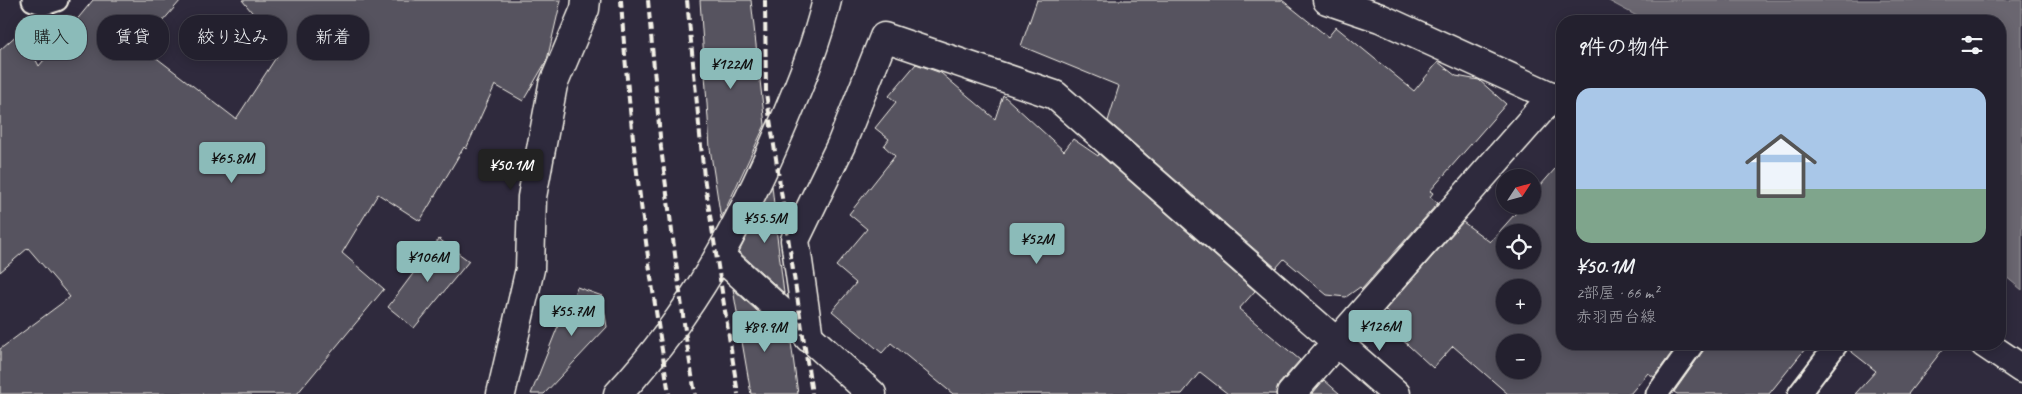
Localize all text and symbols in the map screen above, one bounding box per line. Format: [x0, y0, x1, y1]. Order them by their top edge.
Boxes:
chip: 購入 [15, 15, 87, 60]
chip: 賃貸 [97, 15, 169, 60]
chip: 絞り込み [179, 15, 287, 60]
chip: 新着 [297, 15, 369, 60]
icon: filters [1958, 31, 1986, 59]
text: 9件の物件 [1576, 34, 1669, 60]
pin: ¥122M [696, 48, 766, 90]
text: ¥122M [711, 54, 751, 74]
icon: home [1736, 121, 1826, 211]
pin: ¥65.8M [191, 142, 273, 184]
text: ¥65.8M [210, 148, 254, 168]
pin: ¥50.1M [470, 148, 552, 191]
text: ¥50.1M [489, 155, 533, 175]
north arrow [1496, 169, 1541, 214]
map controls [1496, 169, 1541, 379]
pin: ¥55.5M [724, 202, 806, 244]
text: ¥55.5M [744, 208, 786, 228]
pin: ¥52M [1007, 222, 1067, 265]
button: locate [1496, 224, 1541, 269]
text: ¥52M [1020, 229, 1054, 249]
pin: ¥106M [393, 240, 463, 283]
text: ¥106M [408, 247, 448, 267]
text: ¥50.1M [1576, 253, 1633, 279]
button: + [1496, 279, 1541, 324]
text: 2部屋 · 66 m² [1576, 283, 1658, 303]
pin: ¥55.7M [531, 294, 613, 337]
text: ¥55.7M [550, 301, 594, 321]
text: 赤羽西台線 [1576, 307, 1656, 327]
pin: ¥89.9M [724, 310, 806, 353]
pin: ¥126M [1345, 310, 1415, 352]
text: ¥126M [1360, 316, 1400, 336]
text: ¥89.9M [743, 317, 787, 337]
button: − [1496, 334, 1541, 379]

